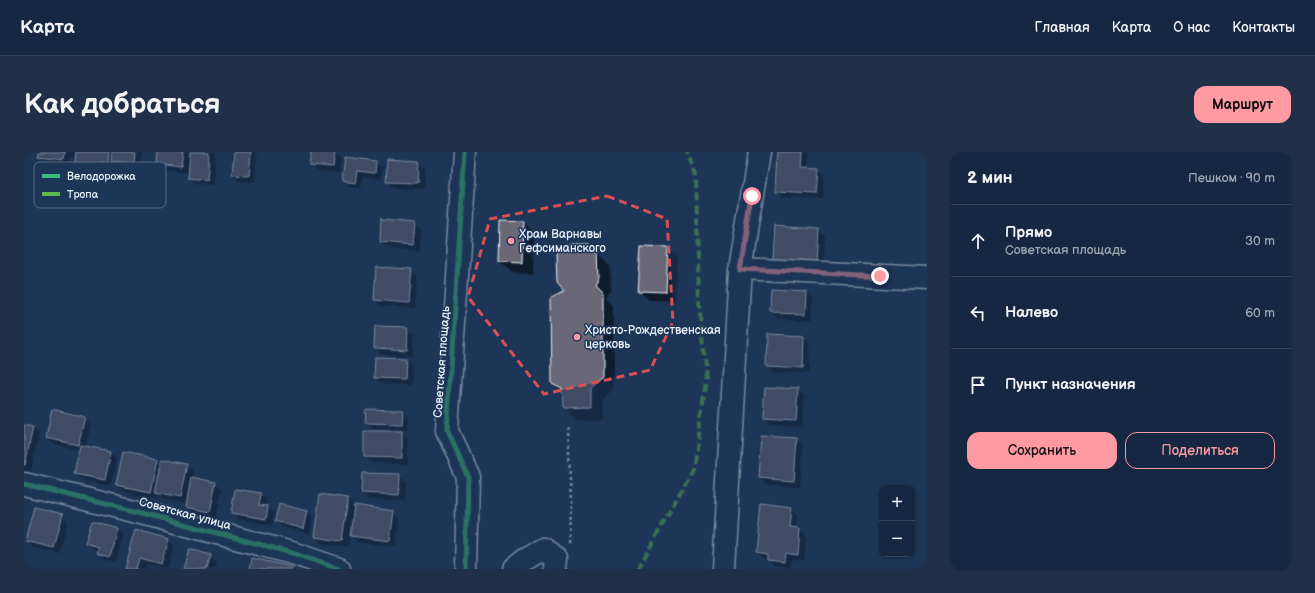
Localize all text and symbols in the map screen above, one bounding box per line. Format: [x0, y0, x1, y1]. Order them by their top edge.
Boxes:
text: Карта [20, 16, 74, 39]
text: Главная [1035, 19, 1090, 36]
text: Карта [1112, 19, 1151, 36]
text: О нас [1173, 19, 1210, 36]
text: Контакты [1232, 19, 1295, 36]
button: Маршрут [1194, 86, 1291, 123]
text: Как добраться [24, 88, 221, 121]
legend [34, 162, 166, 208]
text: 2 мин [967, 168, 1013, 188]
text: Велодорожка [67, 170, 136, 183]
text: Пешком · 90 m [1188, 170, 1275, 186]
route start [743, 187, 761, 205]
text: Тропа [67, 188, 99, 201]
text: Прямо [1005, 223, 1052, 242]
place label: Храм Варнавы Гефсиманского [519, 227, 606, 256]
icon: ahead [967, 230, 989, 252]
text: 30 m [1245, 233, 1275, 249]
marker: Храм Варнавы Гефсиманского [506, 236, 516, 246]
text: Советская площадь [1005, 242, 1126, 258]
route end [871, 267, 889, 285]
icon: left [967, 302, 989, 324]
text: Налево [1005, 303, 1058, 322]
text: 60 m [1245, 305, 1275, 321]
street label: Советская площадь [431, 306, 453, 418]
place label: Христо-Рождественская церковь [585, 323, 721, 352]
marker: Христо-Рождественская церковь [572, 332, 582, 342]
icon: arrive [967, 374, 989, 396]
text: Пункт назначения [1005, 375, 1136, 394]
button: Сохранить [967, 432, 1117, 469]
button: Поделиться [1125, 432, 1275, 469]
map controls [879, 485, 915, 557]
button: + [879, 485, 915, 521]
street label: Советская улица [137, 494, 233, 534]
button: − [879, 521, 915, 557]

